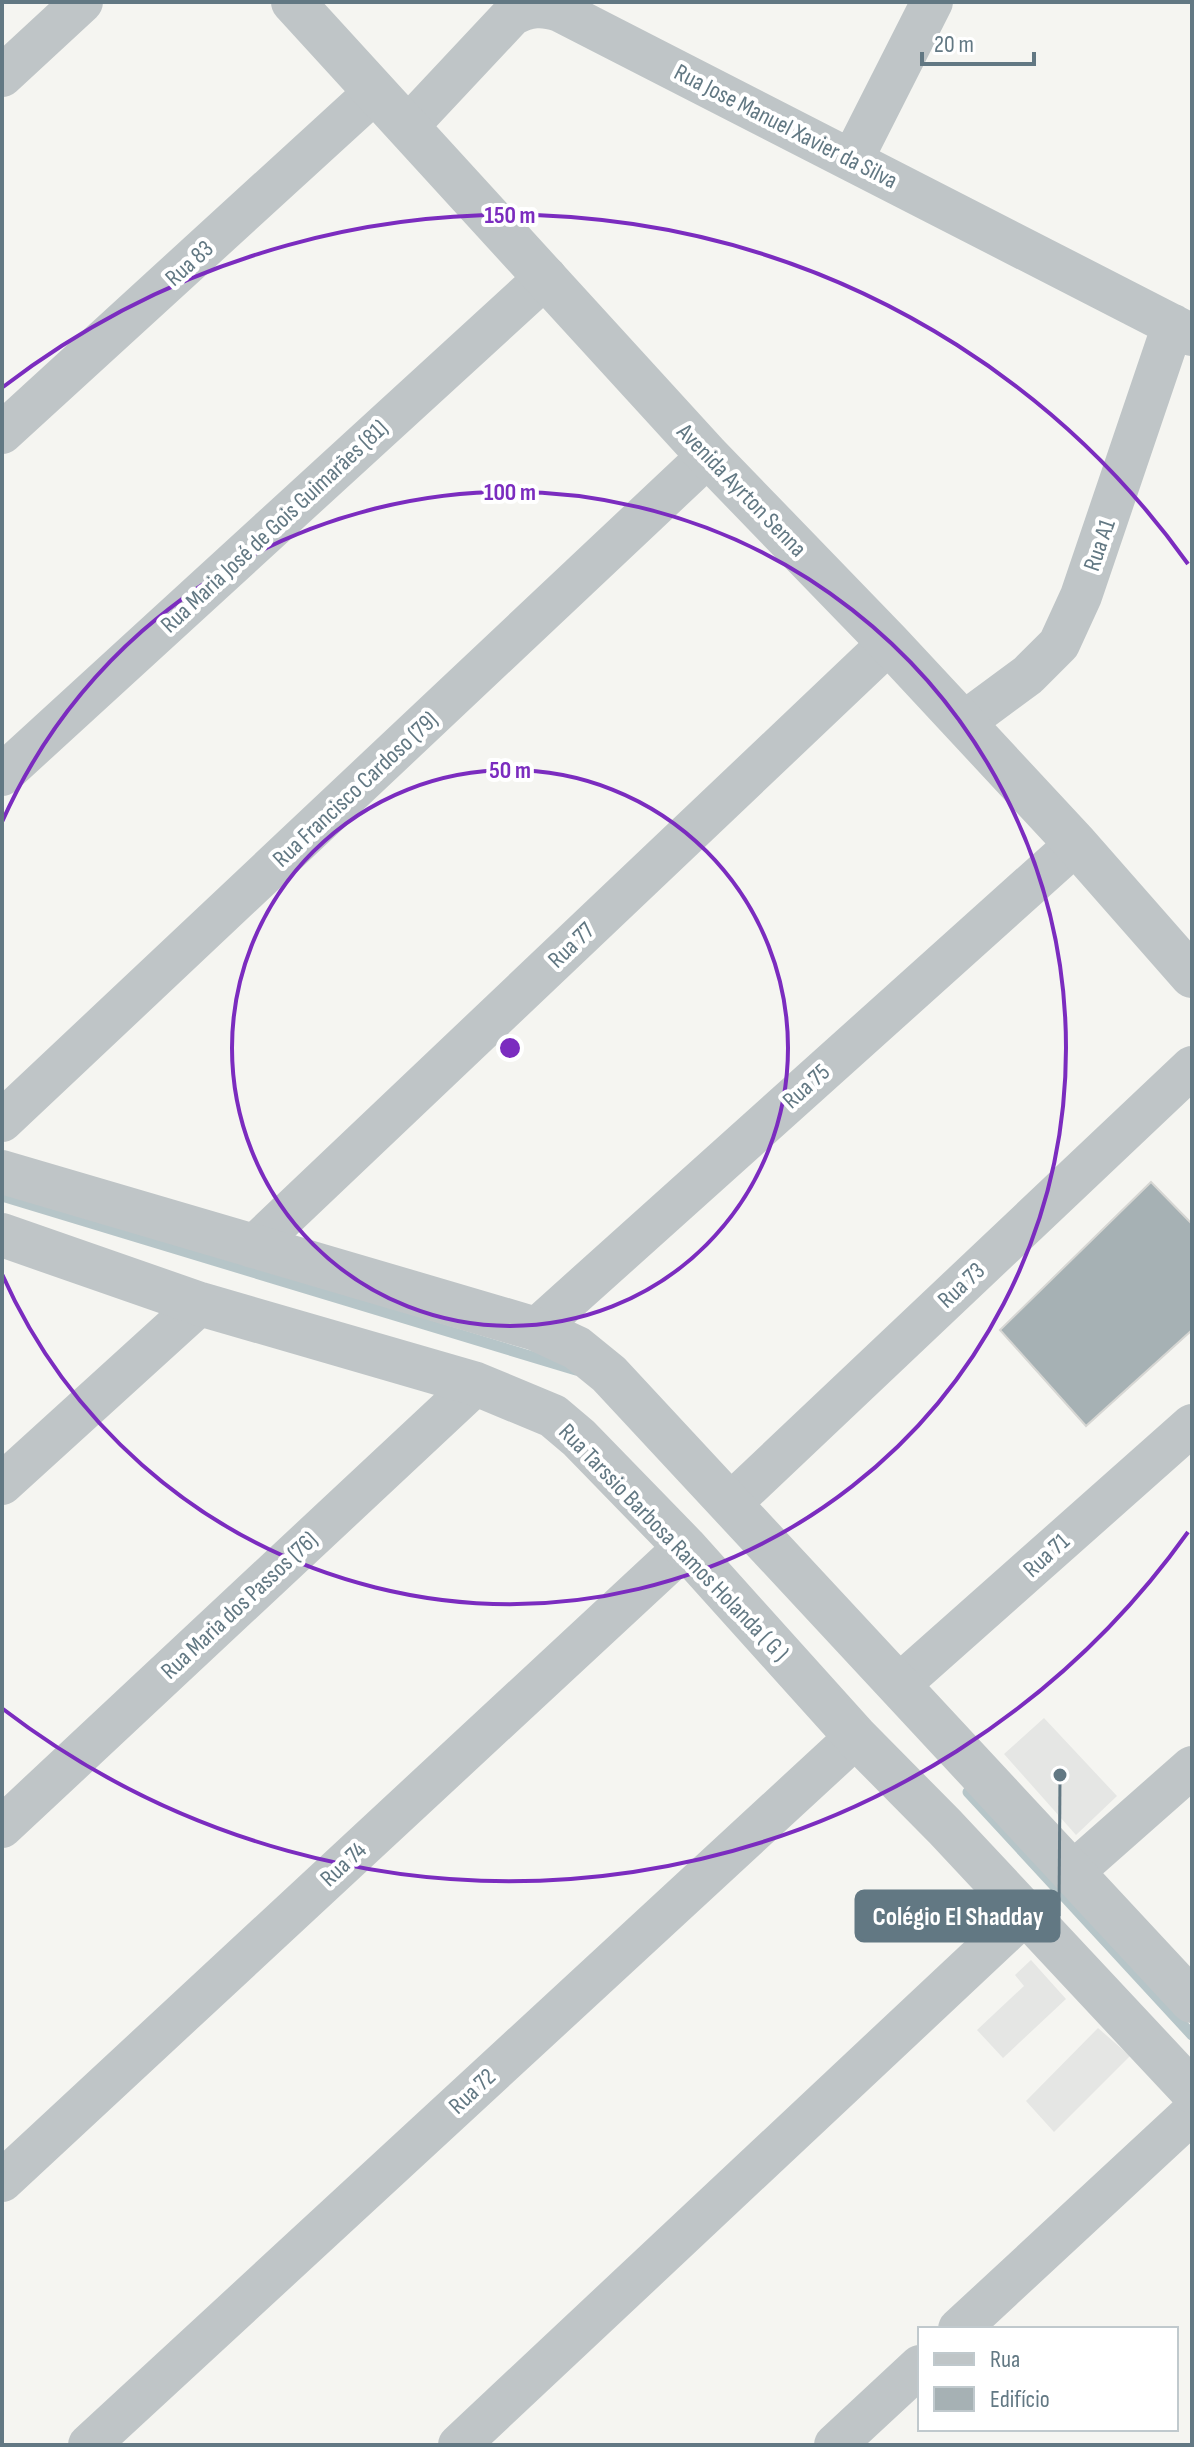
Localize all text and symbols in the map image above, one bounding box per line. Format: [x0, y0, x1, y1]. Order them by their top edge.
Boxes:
scale bar [922, 16, 1034, 66]
text: 20 m [934, 30, 974, 59]
street label: Rua Jose Manuel Xavier da Silva [669, 58, 902, 195]
text: 150 m [484, 201, 536, 230]
street label: Rua 83 [159, 234, 219, 292]
street label: Rua Maria José de Gois Guimarães (81) [155, 414, 394, 639]
street label: Avenida Ayrton Senna [670, 417, 812, 563]
text: 100 m [484, 478, 536, 507]
street label: Rua A1 [1077, 515, 1122, 575]
street label: Rua Francisco Cardoso (79) [267, 705, 444, 873]
text: 50 m [489, 756, 531, 785]
street label: Rua 77 [542, 916, 601, 974]
centre of rings [496, 1034, 524, 1062]
street label: Rua 75 [777, 1058, 836, 1115]
street label: Rua 73 [932, 1256, 991, 1314]
street label: Rua Tarssio Barbosa Ramos Holanda ( G ) [552, 1418, 795, 1667]
street label: Rua Maria dos Passos (76) [155, 1525, 324, 1685]
street label: Rua 71 [1017, 1527, 1076, 1584]
street label: Rua 74 [314, 1836, 372, 1893]
callout: Colégio El Shadday [856, 1891, 1059, 1941]
text: Colégio El Shadday [873, 1902, 1044, 1933]
street label: Rua 72 [443, 2062, 502, 2120]
legend [918, 2327, 1178, 2431]
text: Rua [990, 2345, 1020, 2374]
text: Edifício [990, 2385, 1050, 2414]

